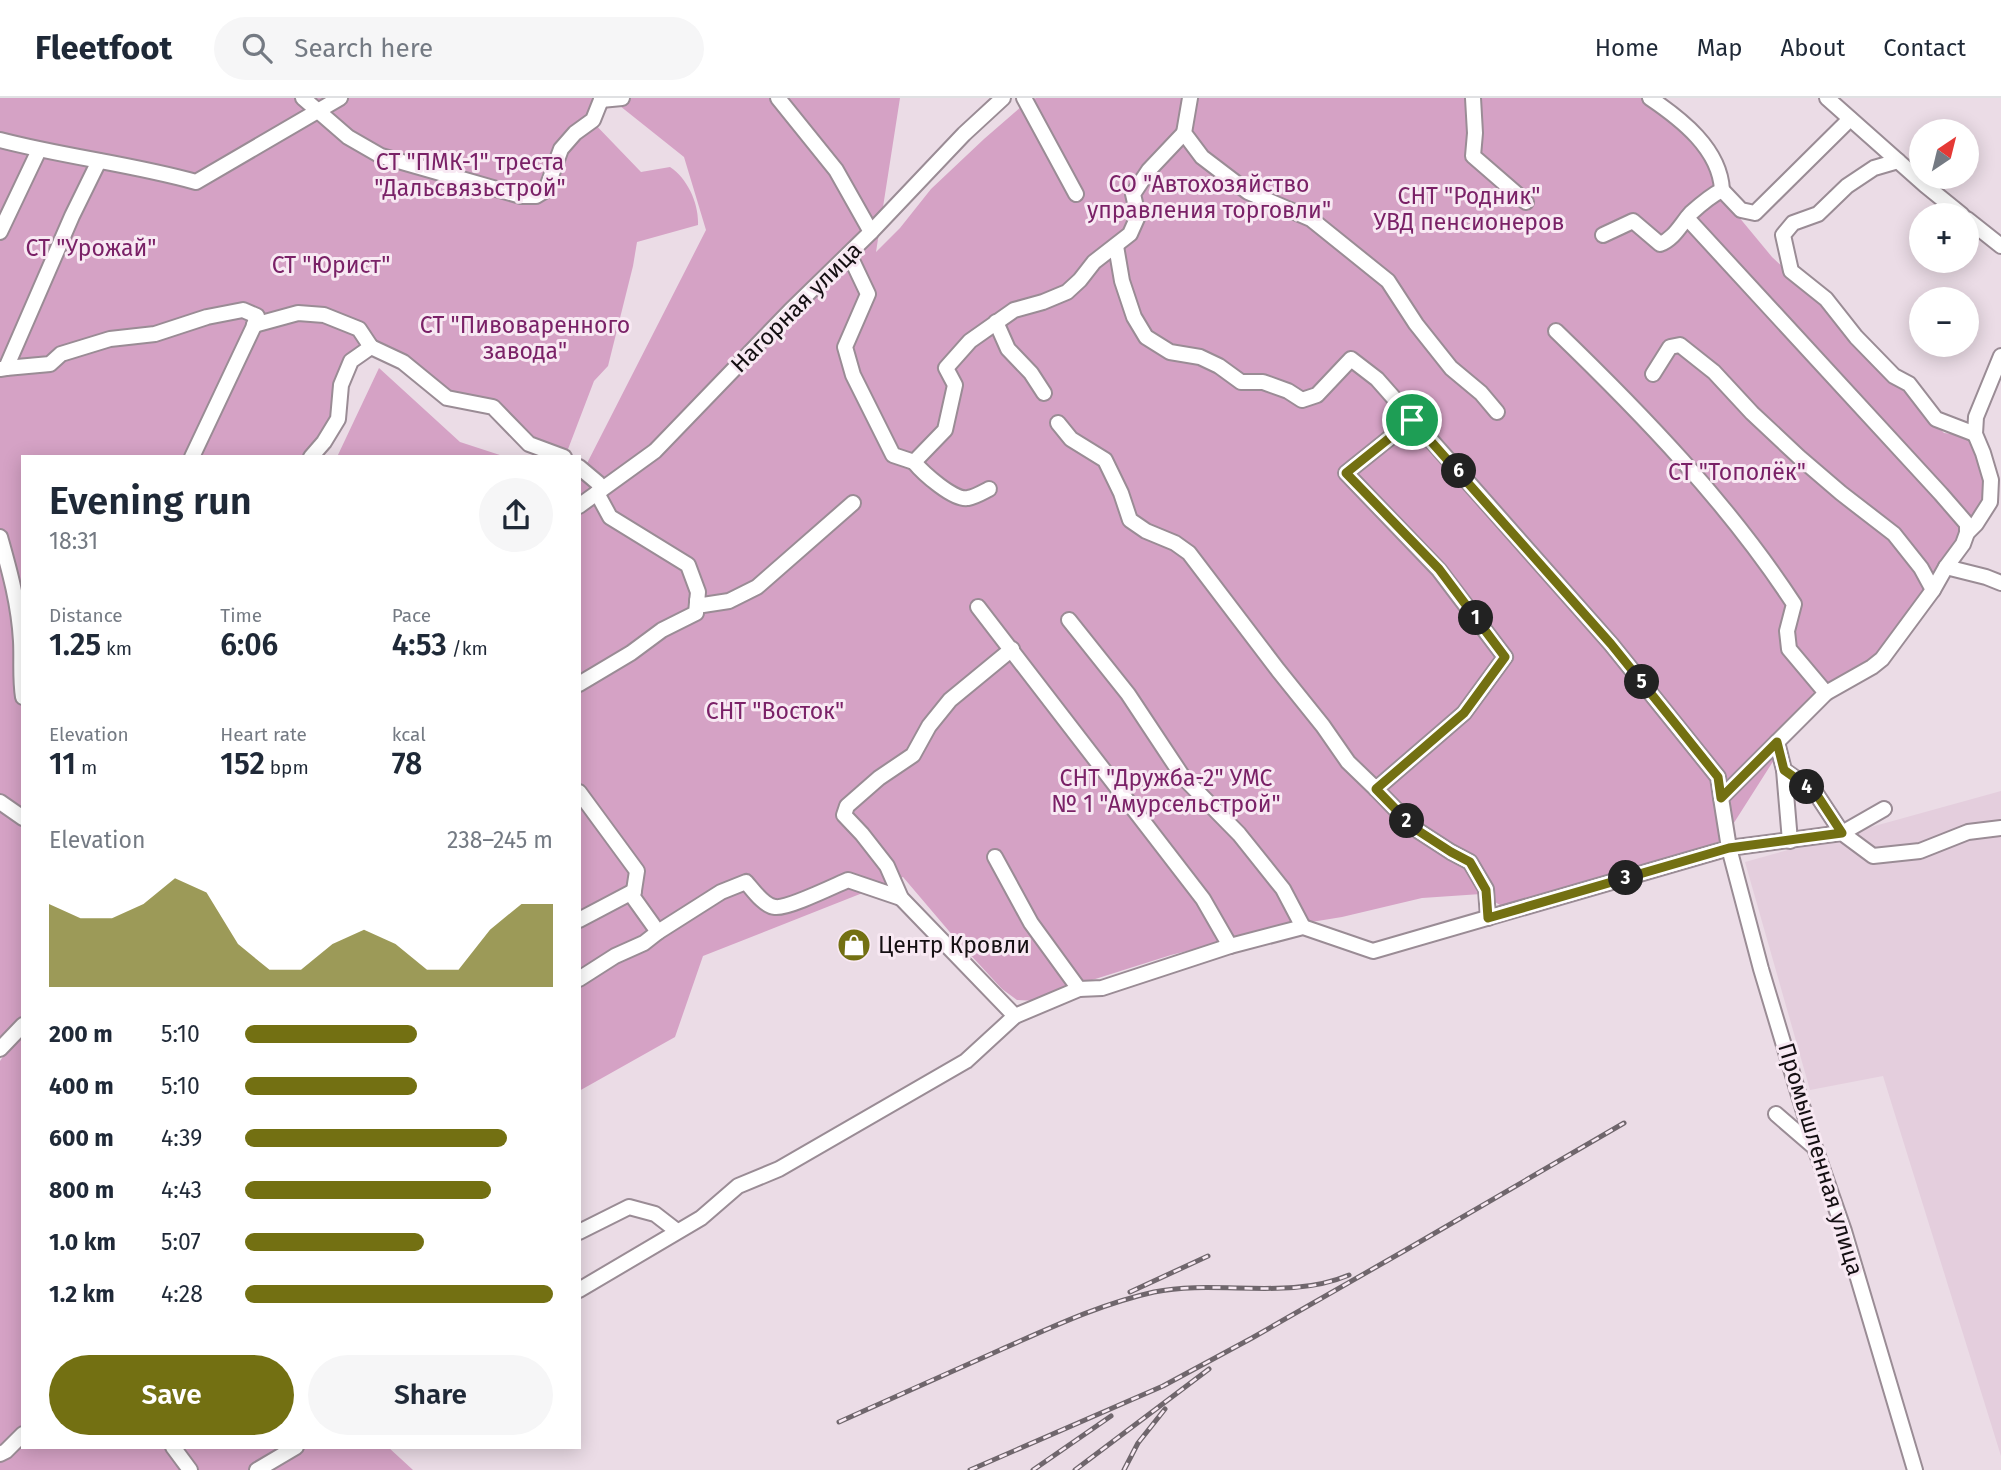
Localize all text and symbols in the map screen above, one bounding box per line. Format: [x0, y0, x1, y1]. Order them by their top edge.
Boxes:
search box [214, 17, 704, 80]
text: Fleetfoot [35, 28, 172, 68]
icon: search [238, 29, 276, 67]
text: Search here [294, 33, 433, 64]
text: Home [1595, 34, 1659, 62]
text: Map [1697, 34, 1743, 62]
text: About [1781, 34, 1845, 62]
text: Contact [1883, 34, 1966, 62]
north arrow [1909, 119, 1979, 189]
map controls [1909, 119, 1979, 357]
park label: СТ "ПМК-1" треста "Дальсвязьстрой" [374, 148, 566, 202]
park label: СО "Автохозяйство управления торговли" [1087, 170, 1331, 224]
park label: СНТ "Родник" УВД пенсионеров [1374, 182, 1564, 236]
button: + [1909, 203, 1979, 273]
park label: СТ "Урожай" [26, 234, 156, 262]
street label: Нагорная улица [725, 236, 867, 378]
park label: СТ "Юрист" [272, 251, 390, 279]
button: − [1909, 287, 1979, 357]
park label: СТ "Пивоваренного завода" [420, 311, 630, 365]
pin [1382, 390, 1442, 450]
icon: arrive [1393, 401, 1431, 439]
pin: 6 [1442, 454, 1476, 488]
park label: СТ "Тополёк" [1668, 458, 1806, 486]
text: 6 [1453, 459, 1464, 482]
text: Evening run [49, 478, 252, 524]
button: share [479, 478, 553, 552]
text: 18:31 [49, 527, 98, 555]
pin: 1 [1458, 601, 1494, 636]
text: Distance [49, 604, 123, 627]
text: Time [220, 604, 262, 627]
text: Pace [392, 604, 431, 627]
text: 1 [1471, 606, 1480, 629]
text: 1.25 [49, 627, 101, 663]
text: 6:06 [220, 627, 278, 663]
text: 4:53 [392, 627, 447, 663]
text: km [101, 637, 132, 660]
text: /km [447, 637, 488, 660]
pin: 5 [1624, 664, 1660, 700]
text: 5 [1636, 670, 1647, 693]
park label: СНТ "Восток" [706, 697, 844, 725]
text: Elevation [49, 723, 129, 746]
text: Heart rate [220, 723, 307, 746]
text: kcal [392, 723, 426, 746]
text: 11 [49, 746, 76, 782]
text: 152 [220, 746, 265, 782]
text: 78 [392, 746, 422, 782]
text: m [76, 756, 97, 779]
text: bpm [265, 756, 309, 779]
park label: СНТ "Дружба-2" УМС № 1 "Амурсельстрой" [1051, 764, 1281, 818]
pin: 4 [1790, 770, 1825, 804]
text: 4 [1801, 775, 1812, 798]
pin: 2 [1390, 804, 1424, 838]
text: 2 [1402, 809, 1411, 832]
text: Elevation [49, 826, 145, 854]
text: 238–245 m [447, 826, 553, 854]
pin: 3 [1608, 860, 1644, 896]
text: 3 [1621, 866, 1630, 889]
shop icon: Центр Кровли [835, 926, 873, 964]
place label: Центр Кровли [878, 931, 1030, 959]
text: 200 m [49, 1020, 113, 1048]
text: 5:10 [161, 1020, 200, 1048]
street label: Промышленная улица [1772, 1039, 1870, 1279]
text: 400 m [49, 1072, 114, 1100]
text: 5:10 [161, 1072, 200, 1100]
text: 600 m [49, 1124, 114, 1152]
text: 4:39 [161, 1124, 202, 1152]
text: 800 m [49, 1176, 114, 1204]
text: 4:43 [161, 1176, 202, 1204]
text: 1.0 km [49, 1228, 116, 1256]
text: 5:07 [161, 1228, 201, 1256]
text: 1.2 km [49, 1280, 115, 1308]
text: 4:28 [161, 1280, 203, 1308]
button: Save [49, 1355, 294, 1435]
button: Share [308, 1355, 553, 1435]

